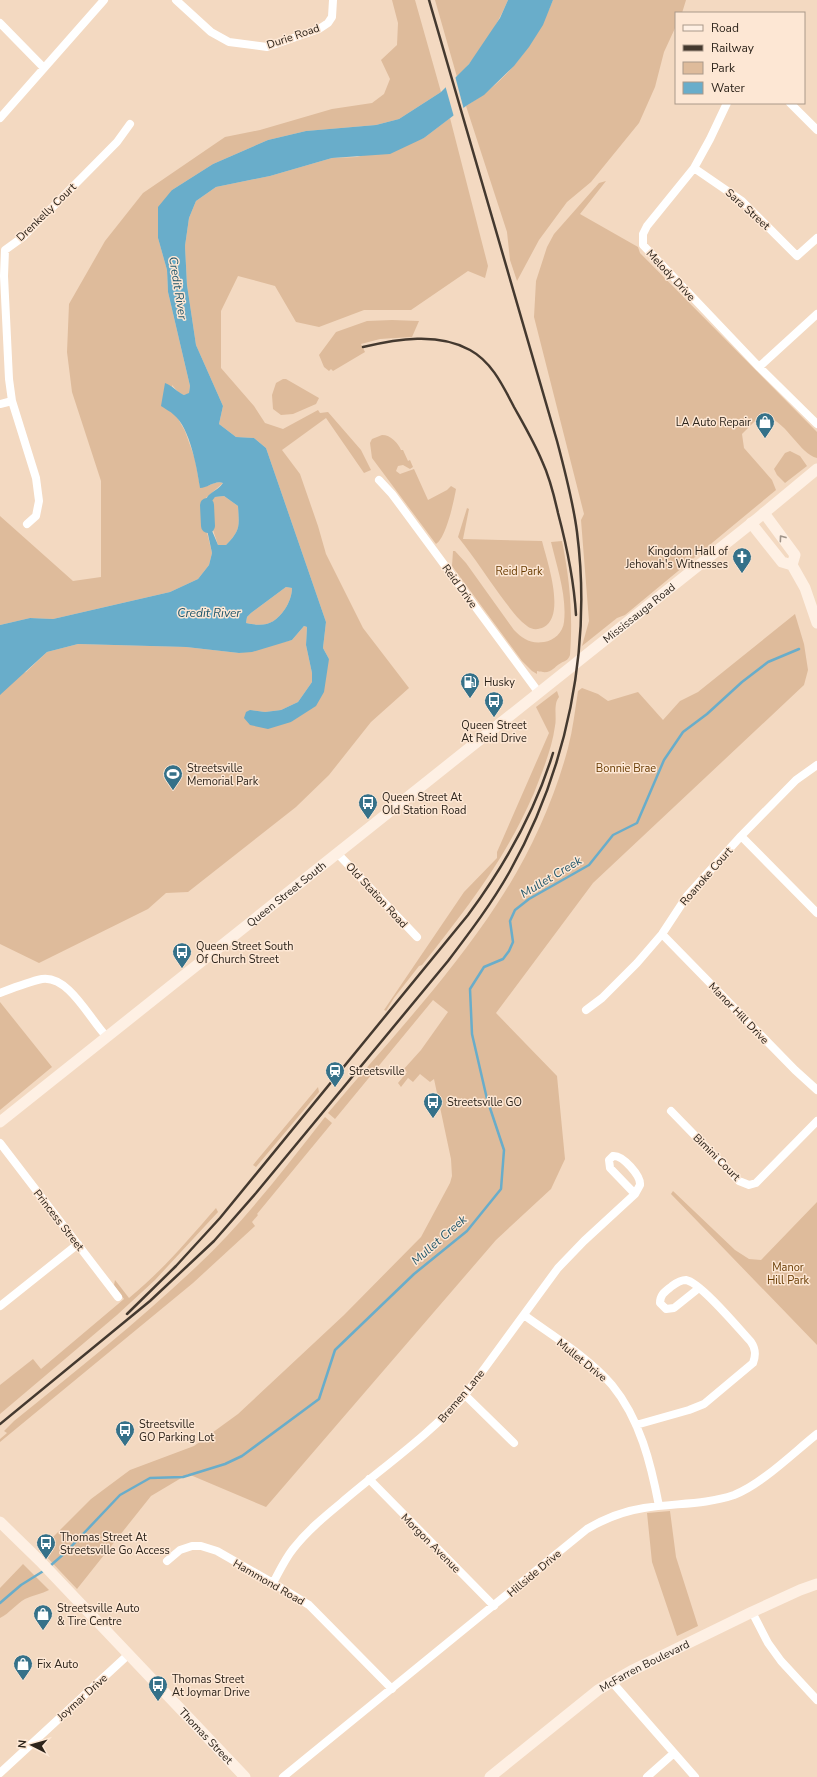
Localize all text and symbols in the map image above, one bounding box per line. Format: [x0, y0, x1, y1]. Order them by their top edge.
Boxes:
legend [675, 12, 805, 104]
street label: Durie Road [265, 20, 322, 53]
text: Road [711, 20, 739, 36]
text: Railway [711, 40, 755, 56]
text: Park [711, 60, 736, 76]
text: Water [711, 80, 745, 96]
street label: Drenkelly Court [13, 180, 80, 245]
street label: Sara Street [722, 185, 773, 233]
street label: Melody Drive [643, 246, 699, 305]
water label: Credit River [165, 255, 191, 321]
shop icon: LA Auto Repair [754, 411, 776, 439]
place label: LA Auto Repair [676, 415, 751, 430]
one-way arrow [780, 536, 787, 543]
place label: Kingdom Hall of Jehovah's Witnesses [625, 544, 728, 572]
church icon: Kingdom Hall of Jehovah's Witnesses [731, 546, 753, 574]
street label: Reid Drive [439, 561, 481, 611]
park label: Reid Park [496, 564, 543, 579]
street label: Mississauga Road [600, 580, 679, 647]
water label: Credit River [177, 605, 241, 621]
fuel station icon: Husky [459, 671, 481, 699]
place label: Husky [484, 675, 515, 690]
bus stop icon: Queen Street At Reid Drive [483, 690, 505, 718]
place label: Queen Street At Reid Drive [461, 718, 527, 746]
place label: Streetsville Memorial Park [187, 761, 259, 789]
park label: Bonnie Brae [596, 761, 656, 776]
sports icon: Streetsville Memorial Park [162, 763, 184, 791]
place label: Queen Street At Old Station Road [382, 790, 467, 818]
bus stop icon: Queen Street At Old Station Road [357, 792, 379, 820]
street label: Roanoke Court [677, 844, 736, 909]
water label: Mullet Creek [517, 852, 585, 902]
street label: Queen Street South [244, 858, 329, 931]
street label: Old Station Road [342, 859, 411, 931]
place label: Queen Street South Of Church Street [196, 939, 293, 967]
bus stop icon: Queen Street South Of Church Street [171, 941, 193, 969]
street label: Manor Hill Drive [705, 979, 772, 1048]
station icon: Streetsville [324, 1060, 346, 1088]
place label: Streetsville [349, 1064, 405, 1079]
bus stop icon: Streetsville GO [422, 1091, 444, 1119]
place label: Streetsville GO [447, 1095, 522, 1110]
street label: Bimini Court [690, 1130, 744, 1184]
street label: Princess Street [30, 1187, 87, 1254]
water label: Mullet Creek [408, 1211, 471, 1269]
park label: Manor Hill Park [767, 1260, 810, 1288]
street label: Mullet Drive [553, 1335, 610, 1385]
street label: Bremen Lane [435, 1366, 488, 1426]
place label: Streetsville GO Parking Lot [139, 1417, 214, 1445]
bus stop icon: Streetsville GO Parking Lot [114, 1419, 136, 1447]
street label: Morgon Avenue [398, 1510, 464, 1576]
place label: Thomas Street At Streetsville Go Access [60, 1530, 170, 1558]
bus stop icon: Thomas Street At Streetsville Go Access [35, 1532, 57, 1560]
street label: Hillside Drive [504, 1546, 565, 1600]
street label: Hammond Road [230, 1556, 307, 1609]
place label: Streetsville Auto & Tire Centre [57, 1601, 140, 1629]
shop icon: Streetsville Auto & Tire Centre [32, 1603, 54, 1631]
street label: McFarren Boulevard [597, 1637, 692, 1696]
shop icon: Fix Auto [12, 1653, 34, 1681]
place label: Fix Auto [37, 1657, 78, 1672]
street label: Joymar Drive [53, 1671, 111, 1725]
place label: Thomas Street At Joymar Drive [172, 1672, 250, 1700]
bus stop icon: Thomas Street At Joymar Drive [147, 1674, 169, 1702]
street label: Thomas Street [175, 1705, 236, 1768]
north arrow [12, 1725, 52, 1765]
text: N [15, 1739, 30, 1749]

